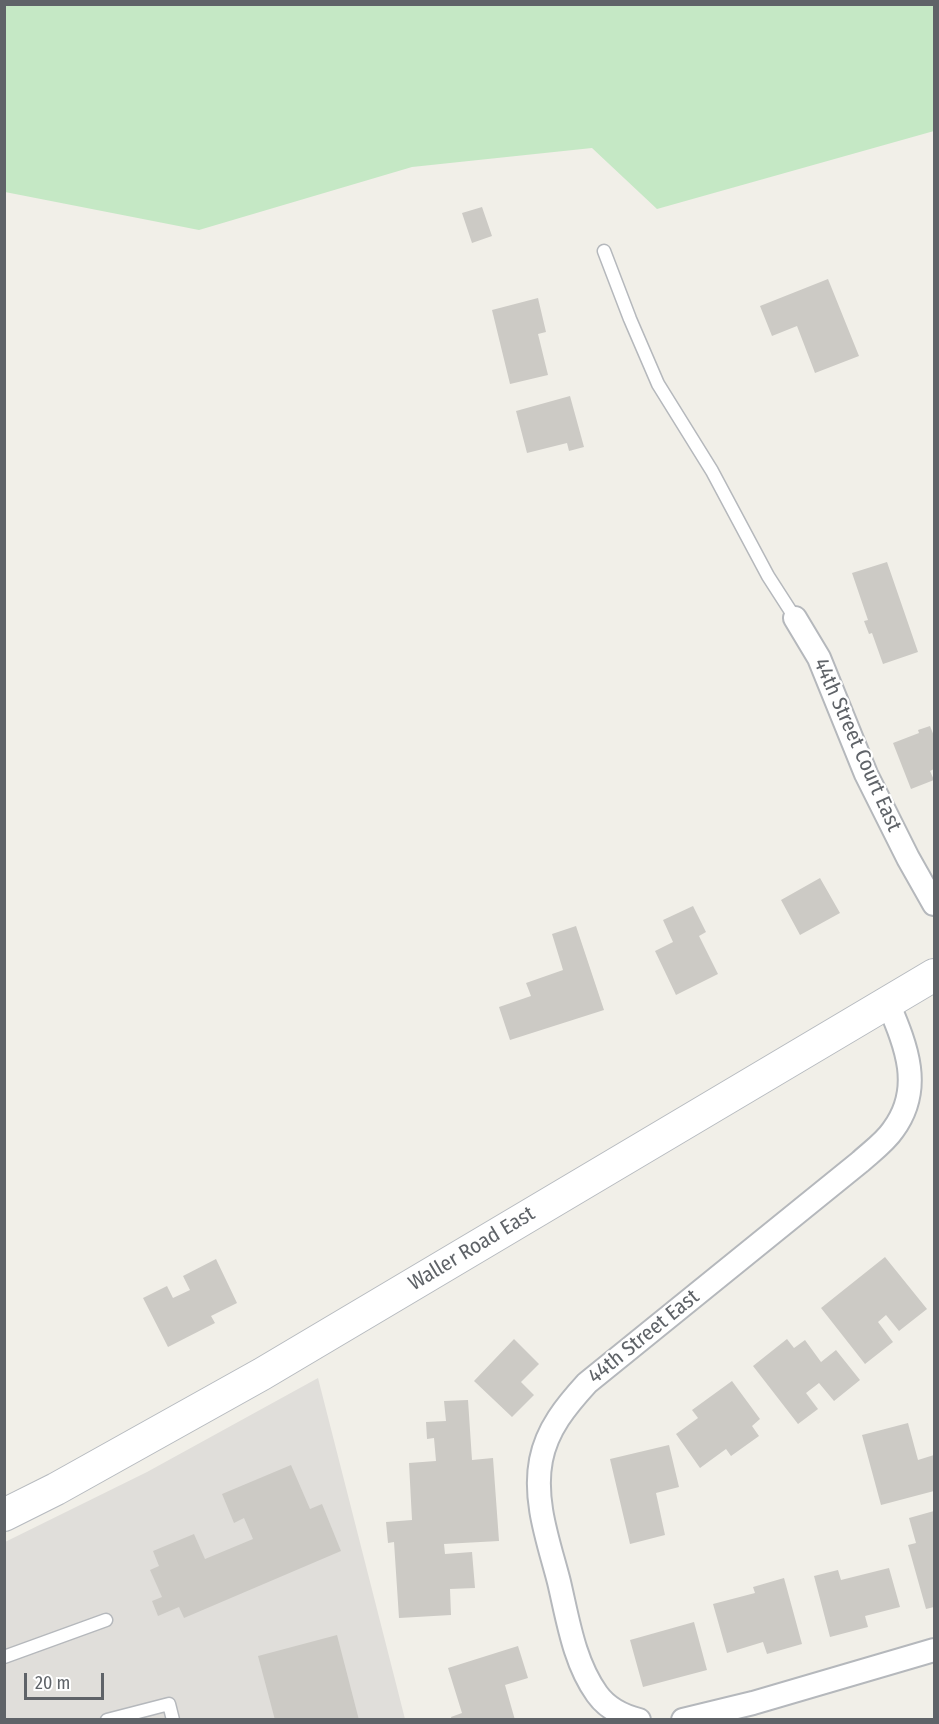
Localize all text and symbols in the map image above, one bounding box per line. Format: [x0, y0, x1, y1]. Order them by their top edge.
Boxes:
street label: 44th Street Court East [808, 655, 906, 835]
street label: Waller Road East [404, 1201, 540, 1297]
street label: 44th Street East [583, 1285, 705, 1389]
scale bar [27, 1661, 106, 1699]
text: 20 m [35, 1672, 70, 1694]

